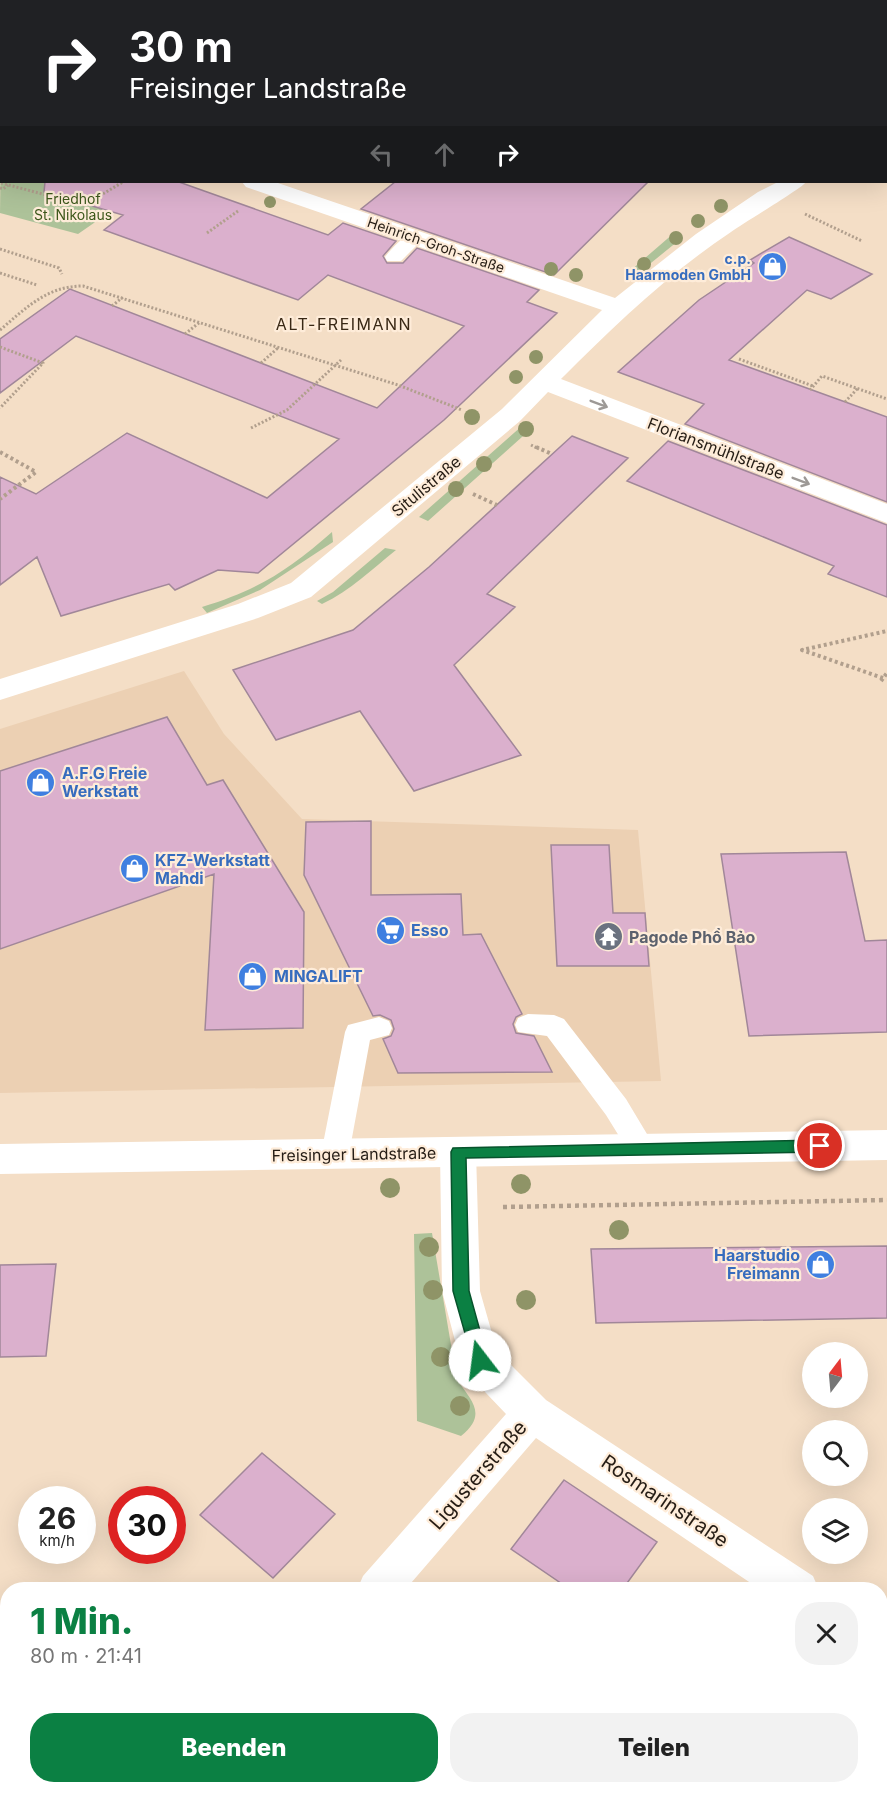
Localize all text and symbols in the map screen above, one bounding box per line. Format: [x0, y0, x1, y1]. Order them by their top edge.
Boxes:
text: 30 m [129, 21, 233, 72]
icon: right [30, 24, 108, 102]
text: Freisinger Landstraße [129, 72, 407, 105]
icon: left [365, 138, 398, 171]
icon: ahead [428, 138, 461, 171]
icon: right [491, 138, 524, 171]
park label: Friedhof St. Nikolaus [34, 190, 112, 223]
street label: Heinrich-Groh-Straße [365, 213, 507, 276]
place label: c.p. Haarmoden GmbH [625, 250, 751, 283]
shop icon: c.p. Haarmoden GmbH [756, 251, 788, 283]
district label: ALT-FREIMANN [276, 314, 412, 334]
one-way arrow [589, 399, 608, 410]
street label: Floriansmühlstraße [645, 413, 787, 483]
street label: Situlistraße [387, 451, 465, 521]
one-way arrow [791, 476, 810, 487]
place label: A.F.G Freie Werkstatt [62, 763, 147, 801]
shop icon: A.F.G Freie Werkstatt [25, 766, 57, 798]
place label: KFZ-Werkstatt Mahdi [155, 850, 270, 888]
shop icon: KFZ-Werkstatt Mahdi [118, 853, 150, 885]
supermarket icon: Esso [374, 914, 406, 946]
place label: Esso [411, 920, 449, 940]
temple icon: Pagode Phổ Bảo [592, 921, 624, 953]
place label: Pagode Phổ Bảo [629, 927, 756, 947]
shop icon: MINGALIFT [237, 960, 269, 992]
place label: MINGALIFT [274, 966, 363, 986]
pin [794, 1120, 845, 1171]
icon: arrive [803, 1129, 836, 1162]
street label: Freisinger Landstraße [272, 1143, 436, 1165]
place label: Haarstudio Freimann [714, 1245, 800, 1283]
shop icon: Haarstudio Freimann [805, 1248, 837, 1280]
position arrow [448, 1328, 512, 1392]
north arrow [802, 1342, 868, 1408]
map controls [802, 1342, 868, 1564]
street label: Ligusterstraße [424, 1416, 532, 1534]
button: search [802, 1420, 868, 1486]
street label: Rosmarinstraße [597, 1450, 733, 1552]
speed limit sign: 30 [108, 1486, 186, 1564]
button: layers [802, 1498, 868, 1564]
text: 26 [38, 1500, 76, 1536]
text: km/h [39, 1531, 75, 1550]
text: 1 Min. [30, 1599, 133, 1643]
button: close [795, 1602, 858, 1665]
text: 80 m · 21:41 [30, 1644, 142, 1668]
button: Beenden [30, 1713, 438, 1782]
button: Teilen [450, 1713, 858, 1782]

